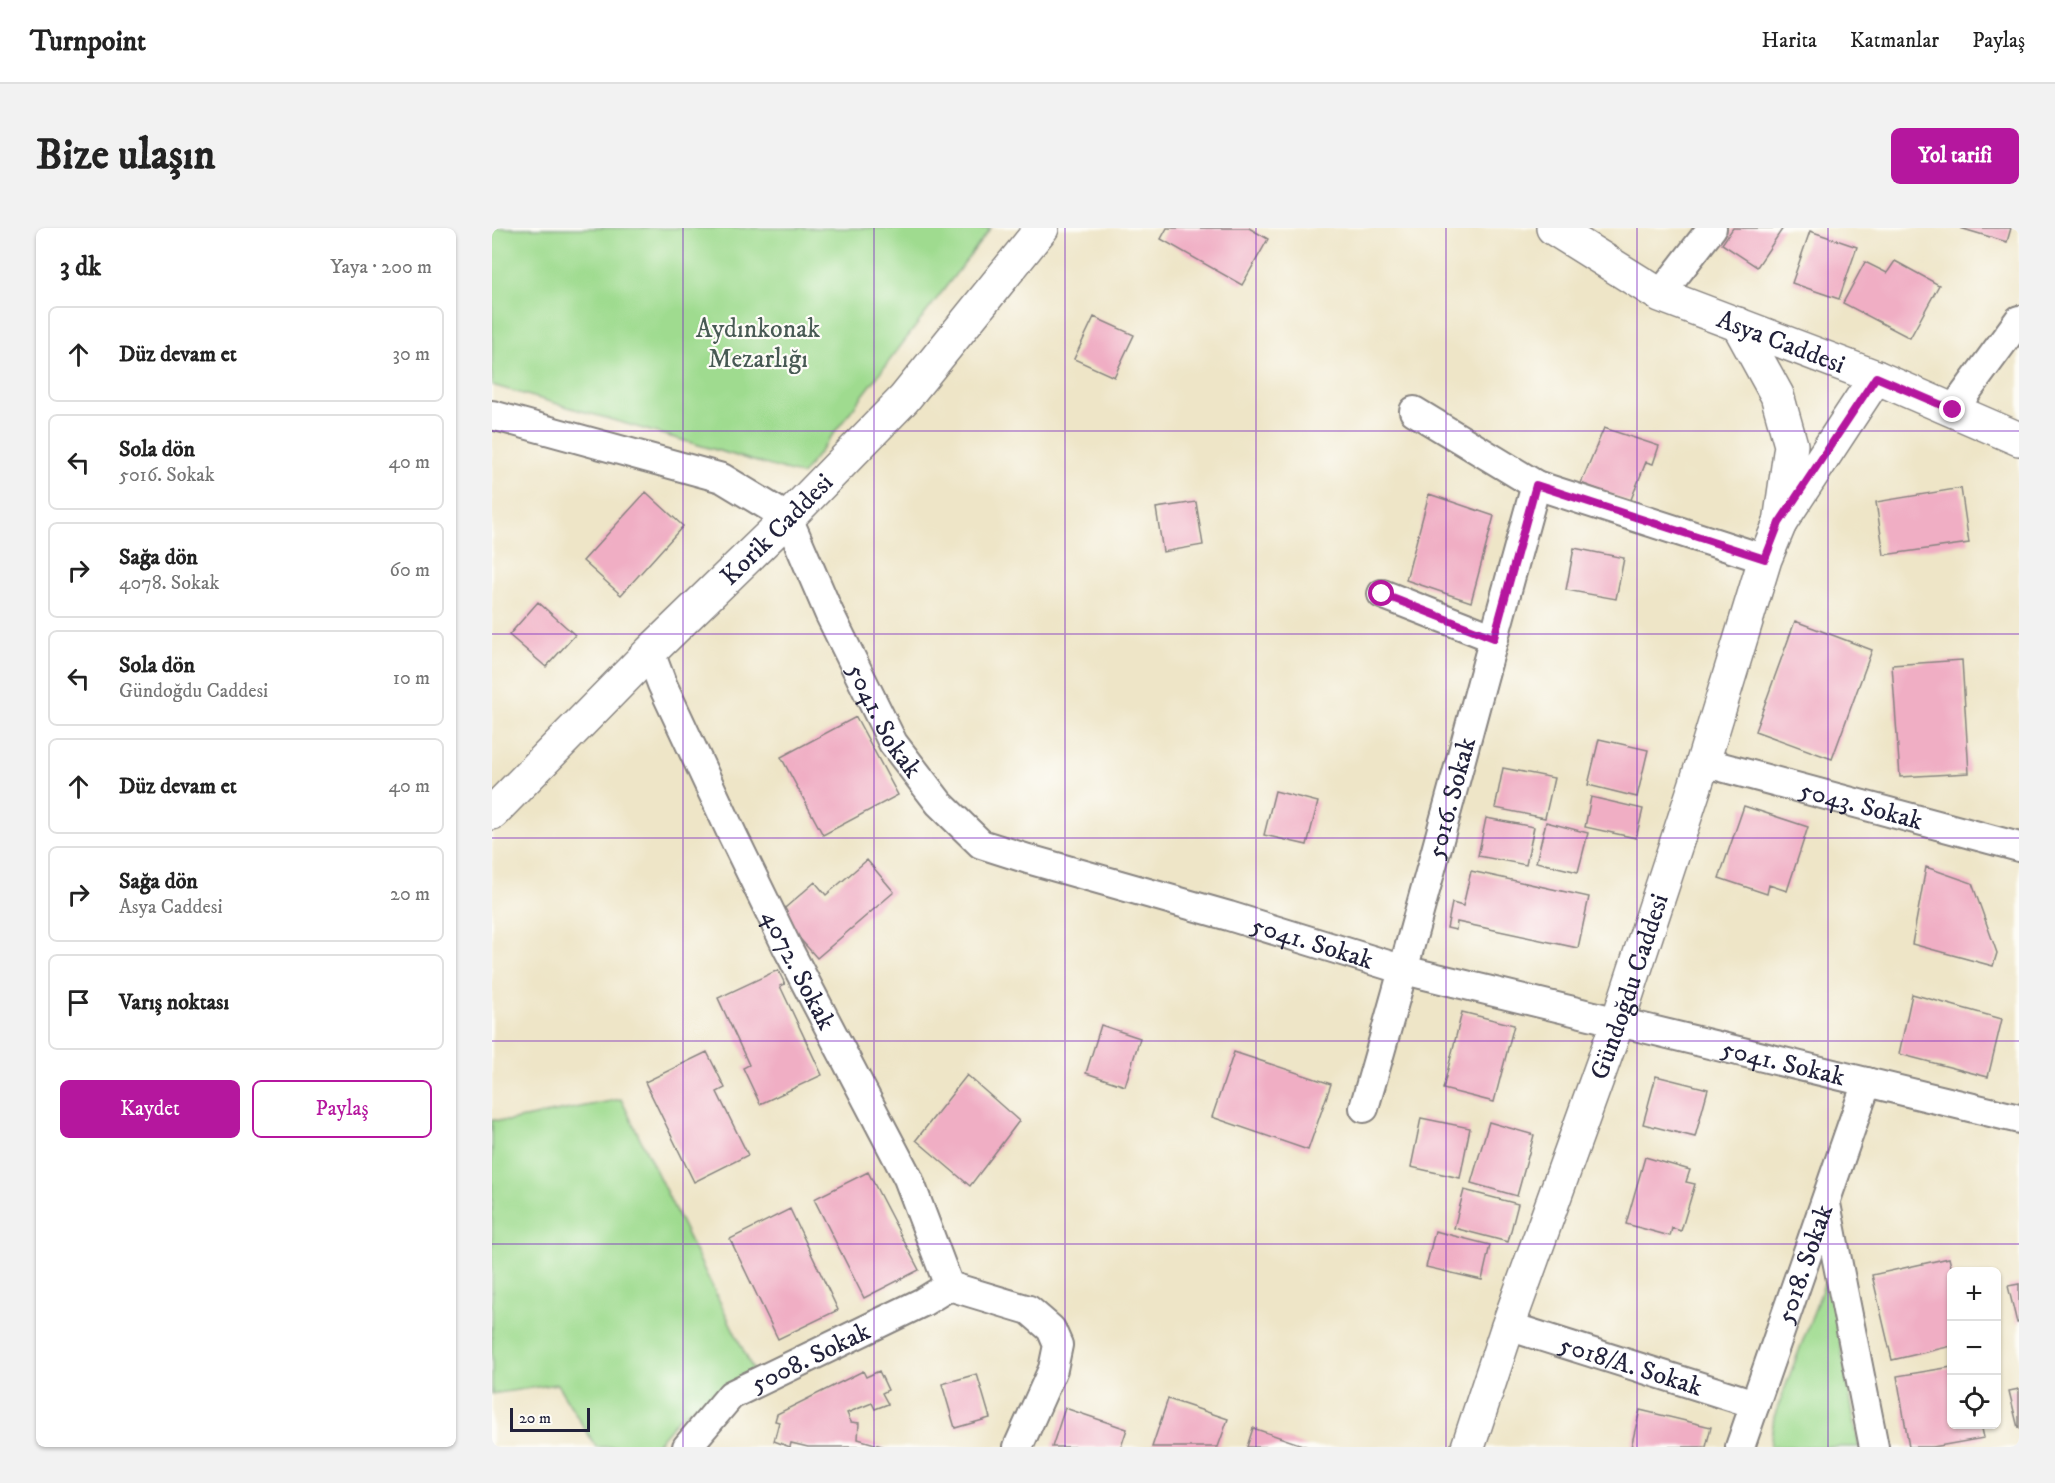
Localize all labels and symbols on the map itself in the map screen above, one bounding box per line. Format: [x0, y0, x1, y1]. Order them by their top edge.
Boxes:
street label: Asya Caddesi [1712, 303, 1850, 382]
park label: Aydınkonak Mezarlığı [696, 313, 820, 376]
route end [1939, 396, 1965, 422]
street label: Korik Caddesi [714, 467, 841, 593]
route start [1368, 580, 1394, 606]
street label: 5041. Sokak [838, 658, 929, 785]
street label: 5016. Sokak [1420, 734, 1484, 863]
street label: 5043. Sokak [1796, 774, 1926, 838]
street label: Gündoğdu Caddesi [1583, 890, 1677, 1084]
street label: 4072. Sokak [753, 905, 843, 1036]
street label: 5041. Sokak [1247, 909, 1377, 978]
street label: 5041. Sokak [1718, 1032, 1848, 1094]
street label: 5018. Sokak [1769, 1200, 1841, 1328]
street label: 5008. Sokak [746, 1315, 876, 1401]
street label: 5018/A. Sokak [1555, 1328, 1706, 1404]
scale bar [510, 1405, 590, 1432]

